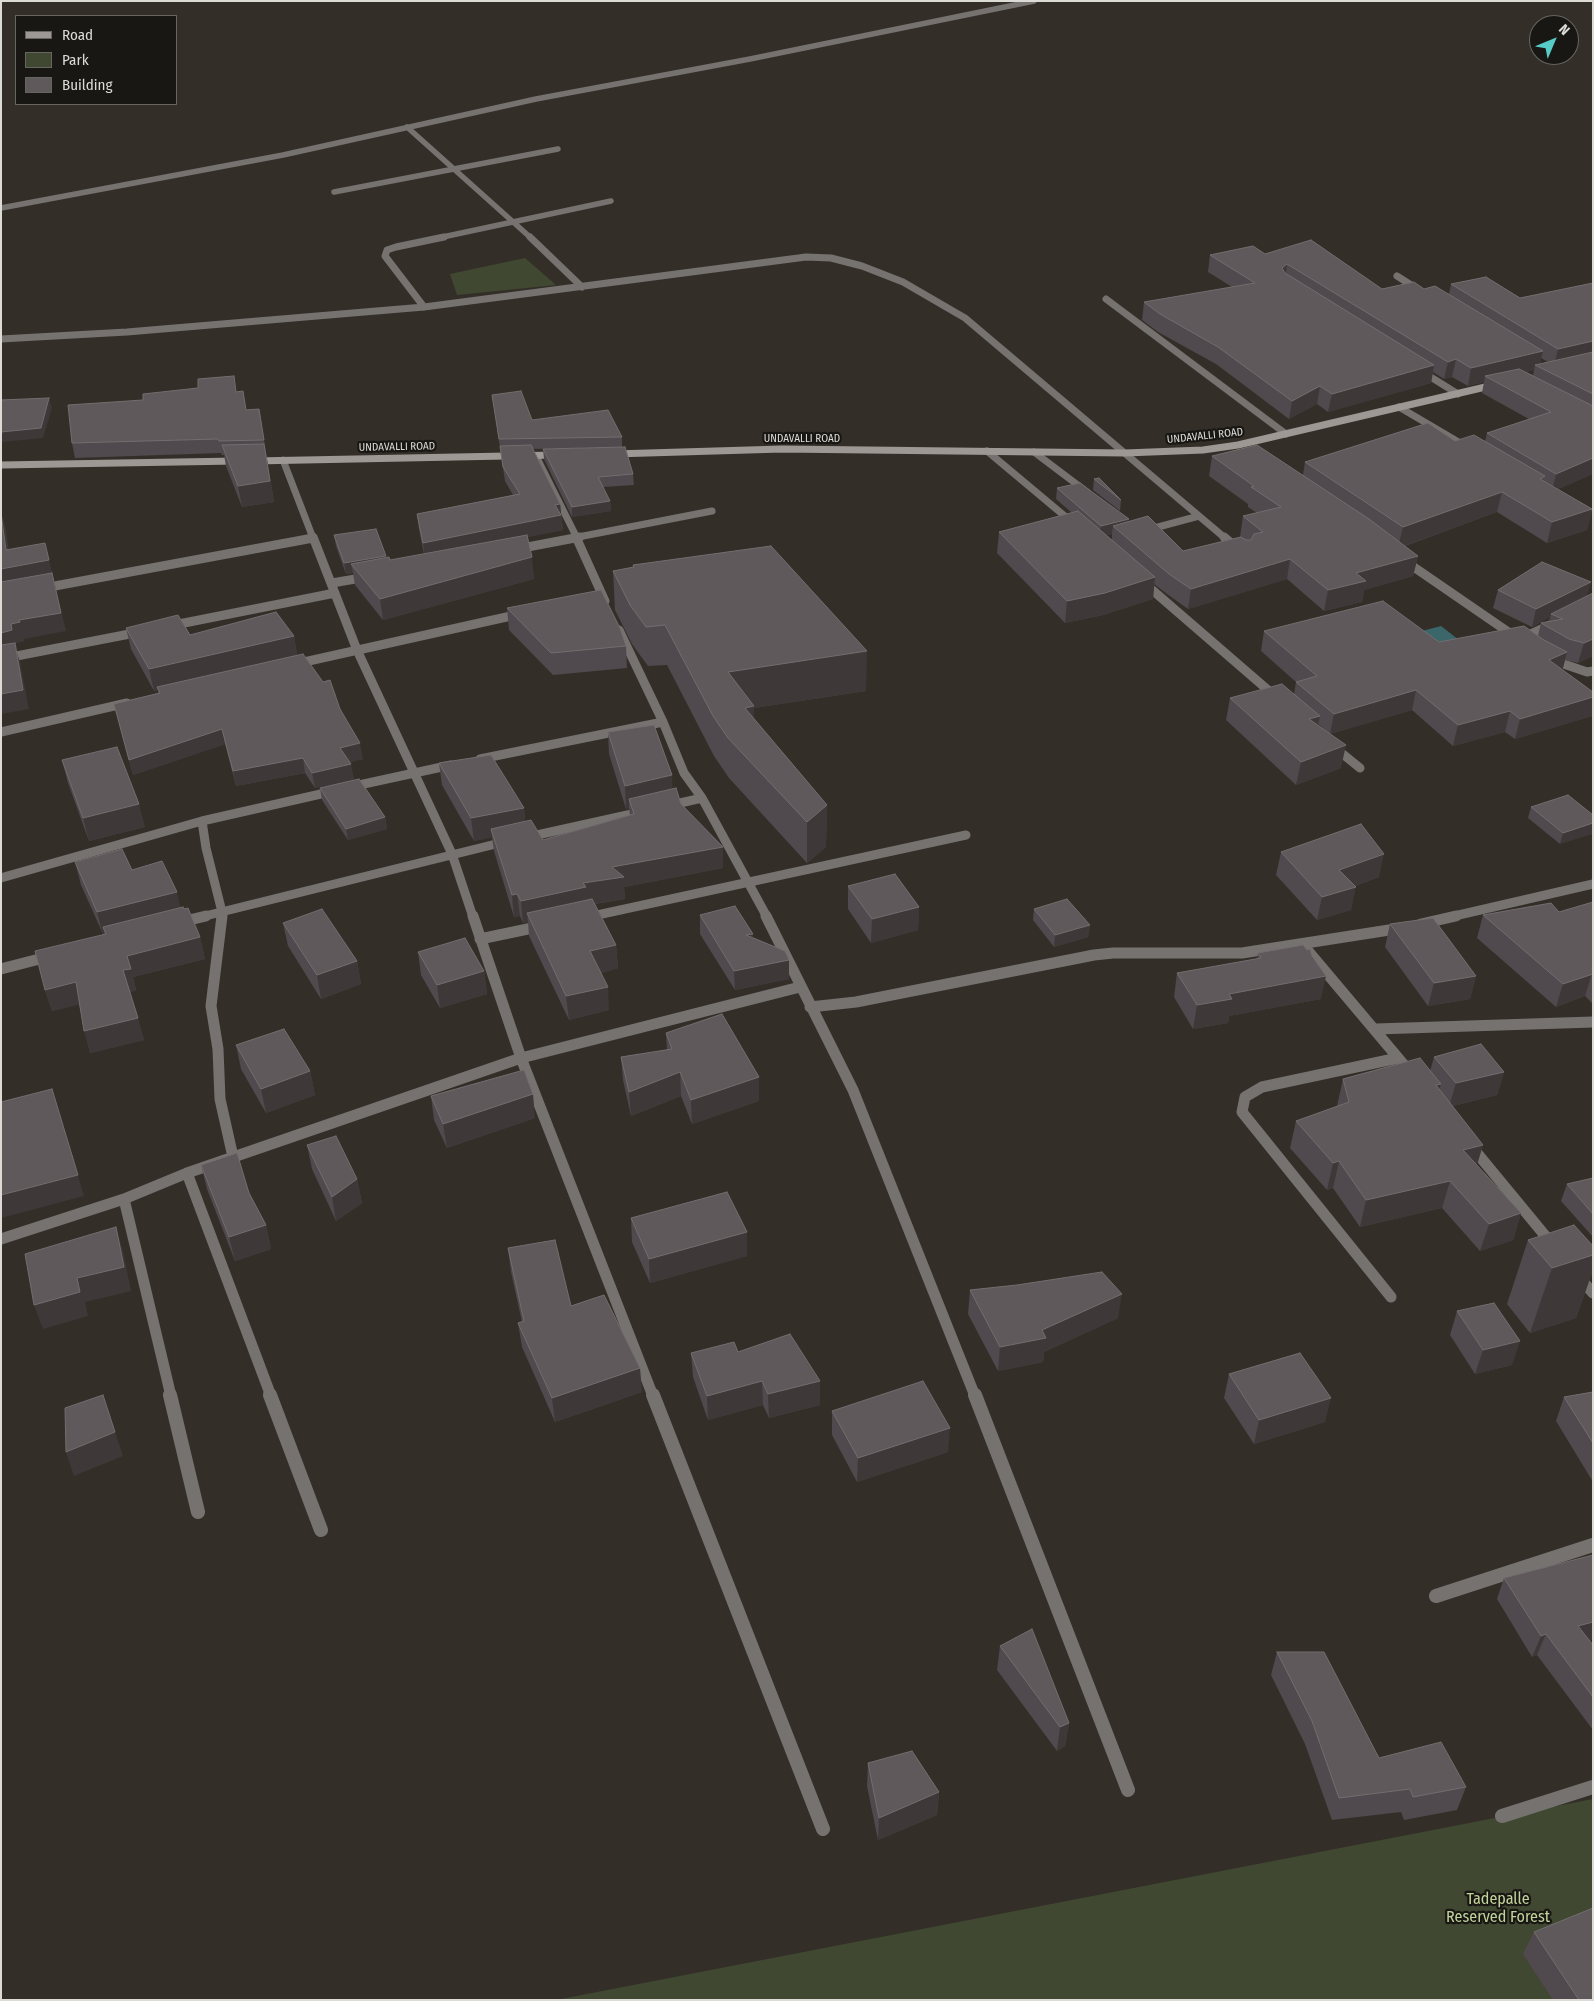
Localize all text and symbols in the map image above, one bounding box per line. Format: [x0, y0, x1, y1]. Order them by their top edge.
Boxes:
legend [15, 15, 178, 105]
north arrow [1529, 15, 1579, 65]
text: N [1555, 21, 1573, 39]
text: Road [62, 26, 93, 44]
text: Park [62, 51, 89, 69]
text: Building [62, 76, 113, 94]
street label: UNDAVALLI ROAD [1166, 425, 1244, 447]
street label: UNDAVALLI ROAD [764, 432, 840, 446]
street label: UNDAVALLI ROAD [359, 440, 435, 454]
park label: Tadepalle Reserved Forest [1446, 1890, 1550, 1928]

